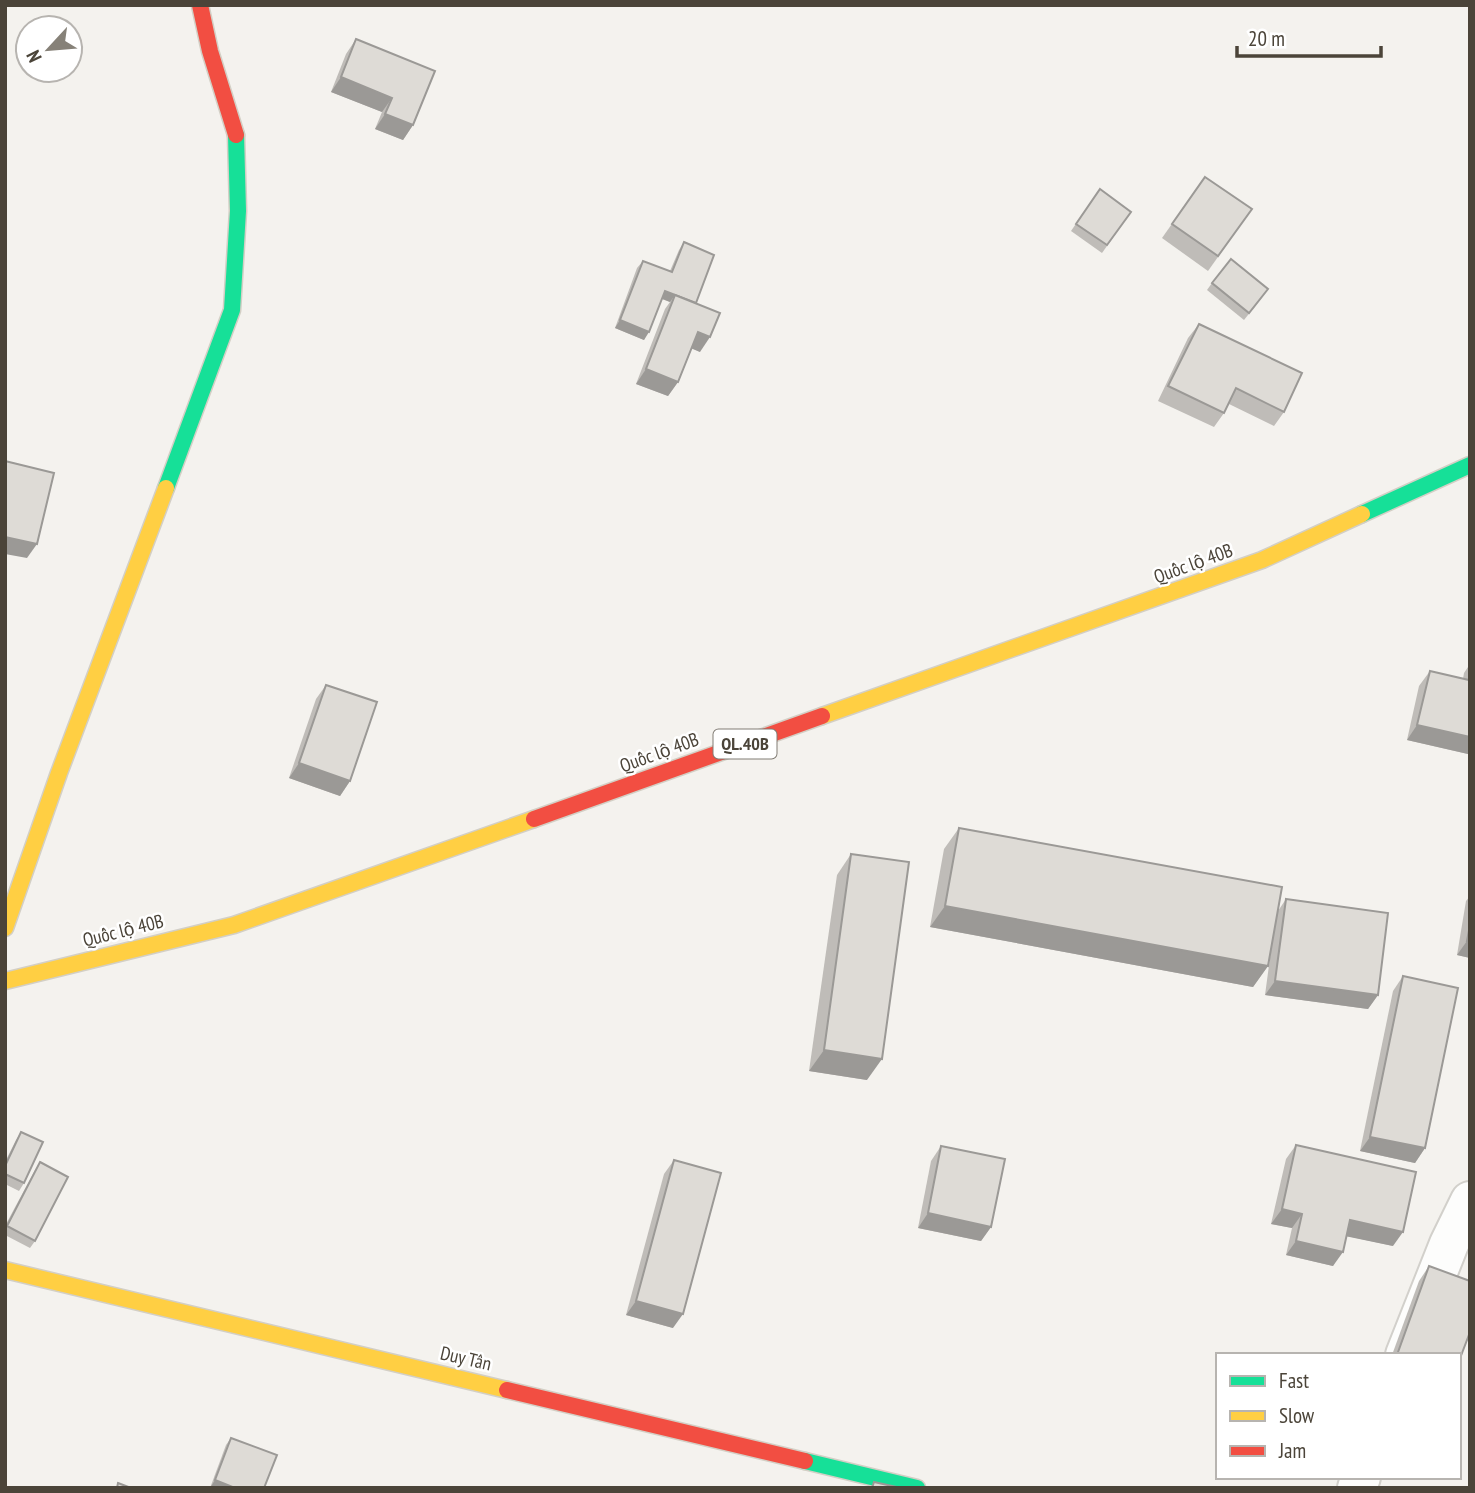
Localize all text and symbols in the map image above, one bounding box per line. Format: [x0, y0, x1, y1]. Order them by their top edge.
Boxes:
north arrow [14, 14, 84, 84]
scale bar [1237, 14, 1380, 58]
text: 20 m [1248, 25, 1285, 52]
text: N [21, 47, 47, 66]
street label: Quốc lộ 40B [1150, 538, 1236, 588]
street label: Quốc lộ 40B [616, 727, 702, 777]
road number: QL.40B [714, 730, 776, 758]
street label: Quốc lộ 40B [80, 908, 166, 952]
street label: Duy Tân [438, 1340, 494, 1376]
legend [1216, 1353, 1461, 1479]
text: Fast [1279, 1367, 1309, 1394]
text: Slow [1279, 1402, 1315, 1429]
text: Jam [1278, 1437, 1306, 1464]

